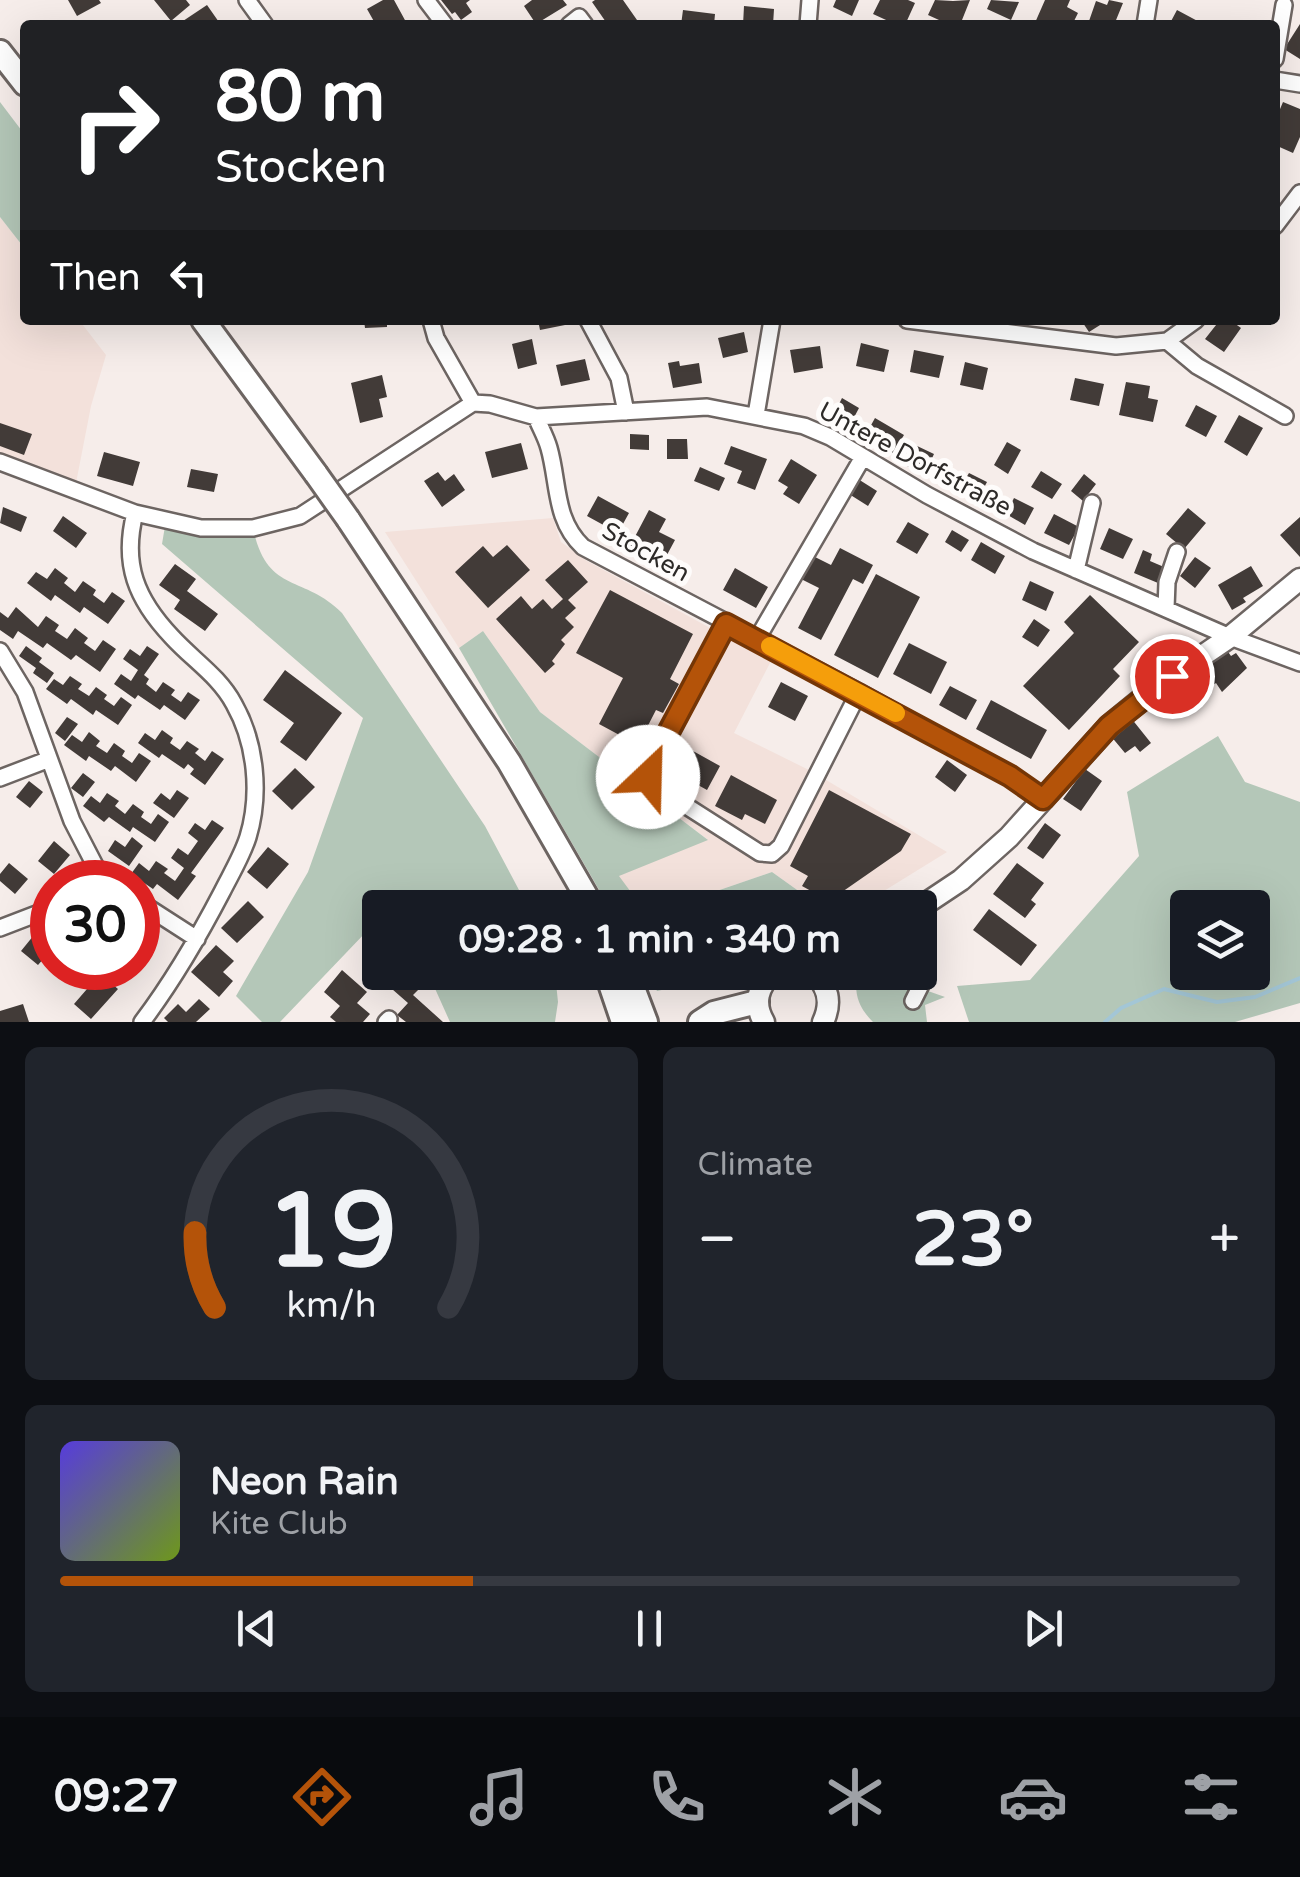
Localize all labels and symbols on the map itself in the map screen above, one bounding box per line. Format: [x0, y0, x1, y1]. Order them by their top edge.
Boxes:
street label: Untere Dorfstraße [814, 396, 1016, 522]
street label: Stocken [597, 516, 695, 588]
pin [1130, 634, 1215, 719]
position arrow [596, 725, 700, 829]
speed limit sign: 30 [30, 860, 160, 990]

